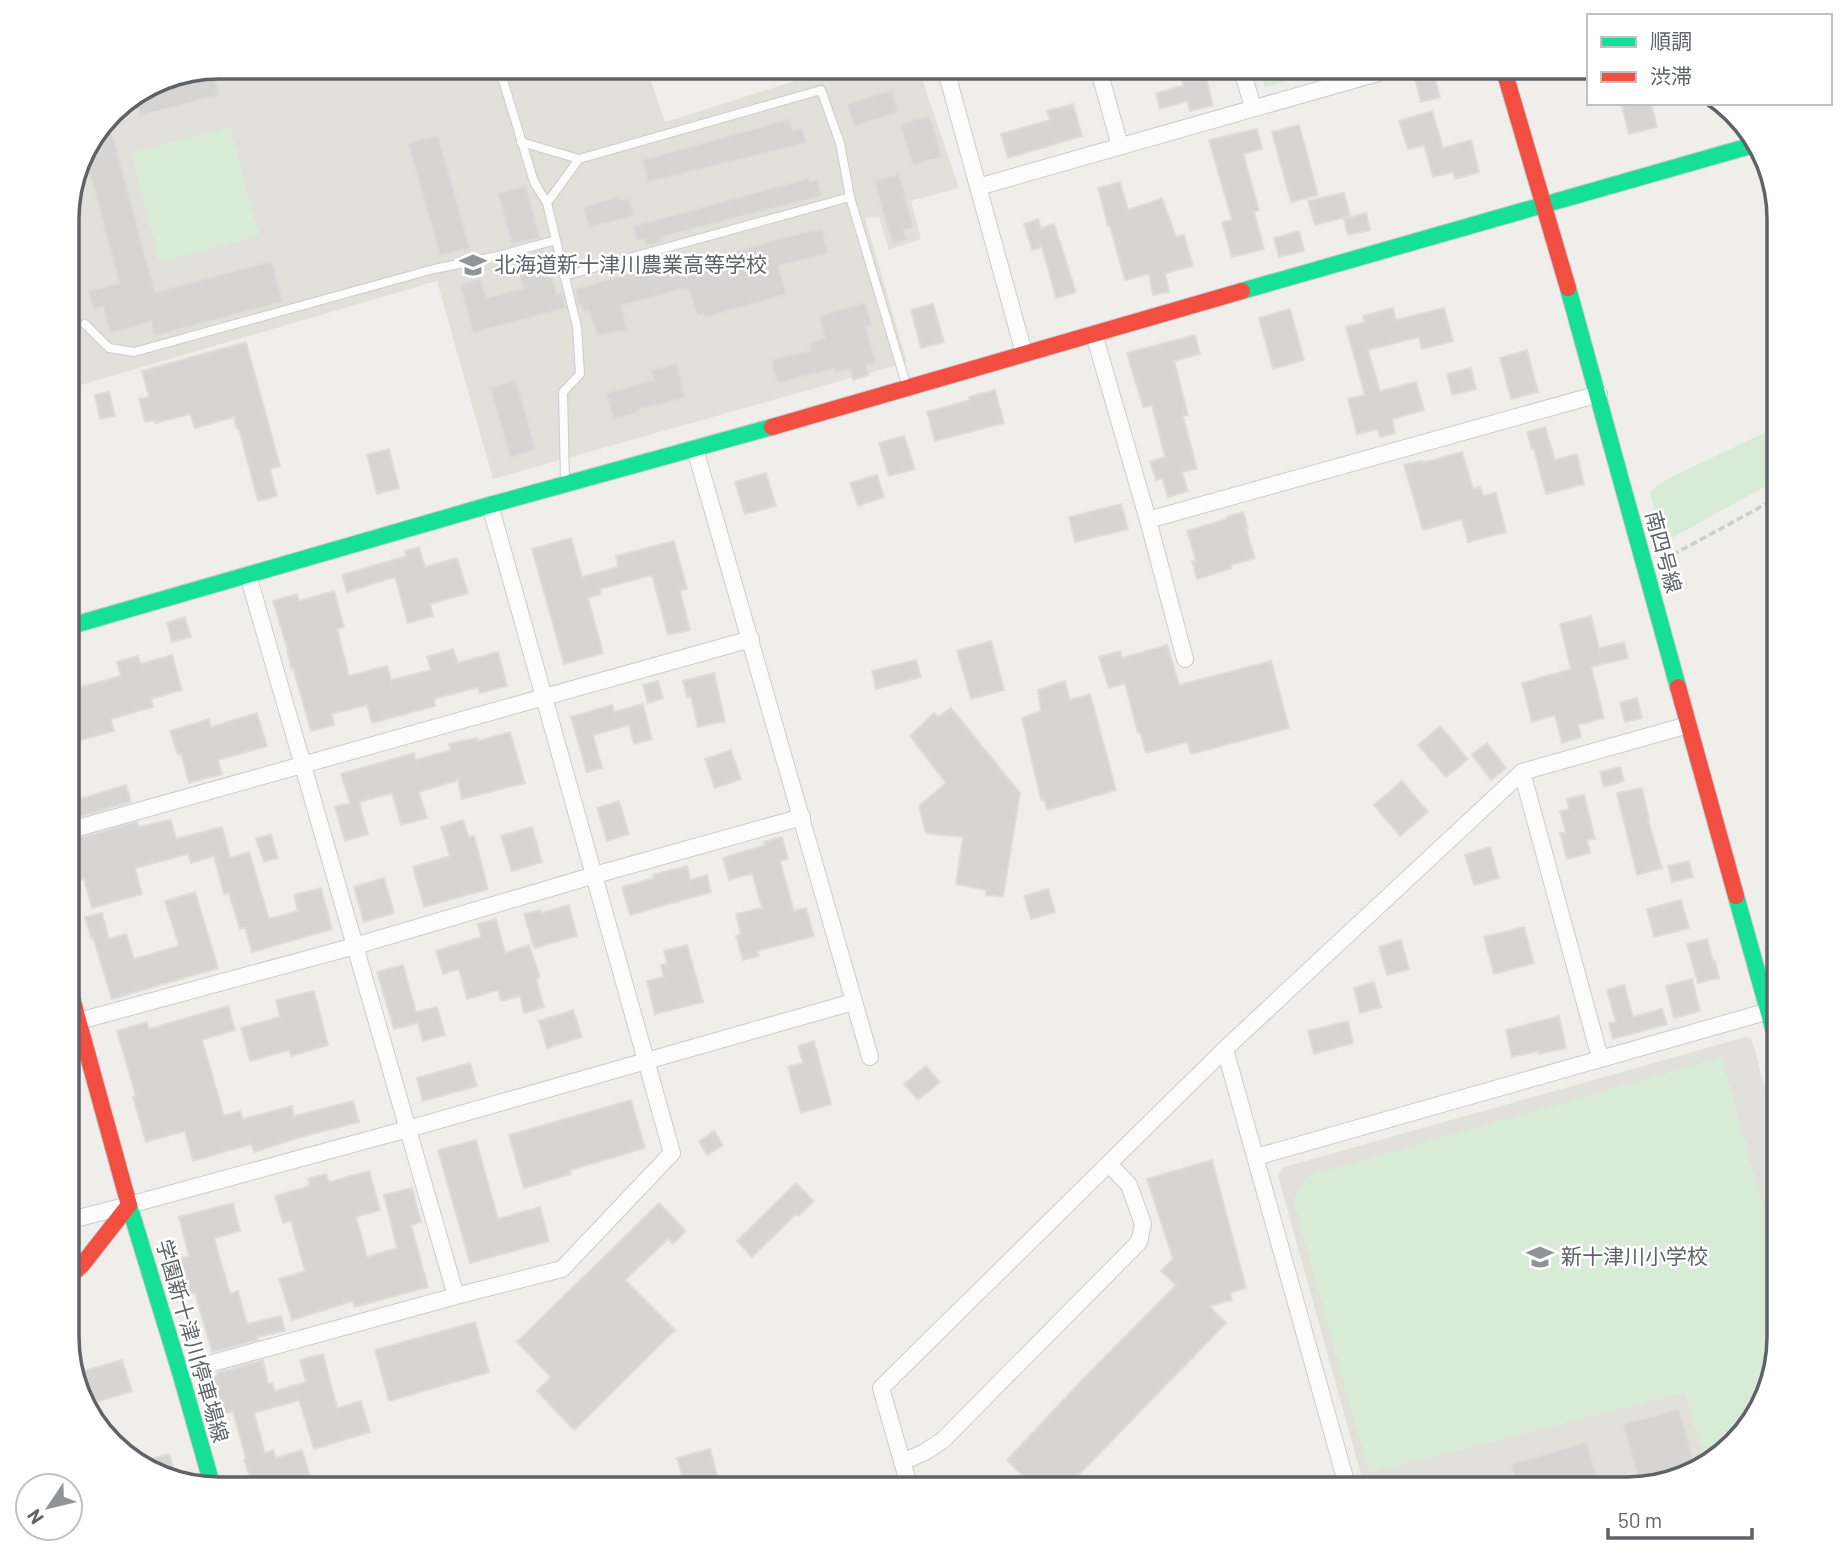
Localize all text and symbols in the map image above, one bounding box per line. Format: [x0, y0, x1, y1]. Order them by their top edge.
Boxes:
legend [1587, 14, 1832, 105]
text: 順調 [1650, 28, 1692, 53]
text: 渋滞 [1650, 63, 1692, 88]
school or university icon: 北海道新十津川農業高等学校 [458, 250, 488, 280]
place label: 北海道新十津川農業高等学校 [494, 251, 767, 276]
street label: 南四号線 [1642, 508, 1687, 595]
street label: 学園新十津川停車場線 [152, 1236, 234, 1445]
school or university icon: 新十津川小学校 [1525, 1242, 1555, 1272]
place label: 新十津川小学校 [1561, 1243, 1708, 1268]
north arrow [14, 1472, 84, 1542]
scale bar [1608, 1496, 1752, 1540]
text: N [22, 1505, 48, 1529]
text: 50 m [1618, 1507, 1662, 1532]

